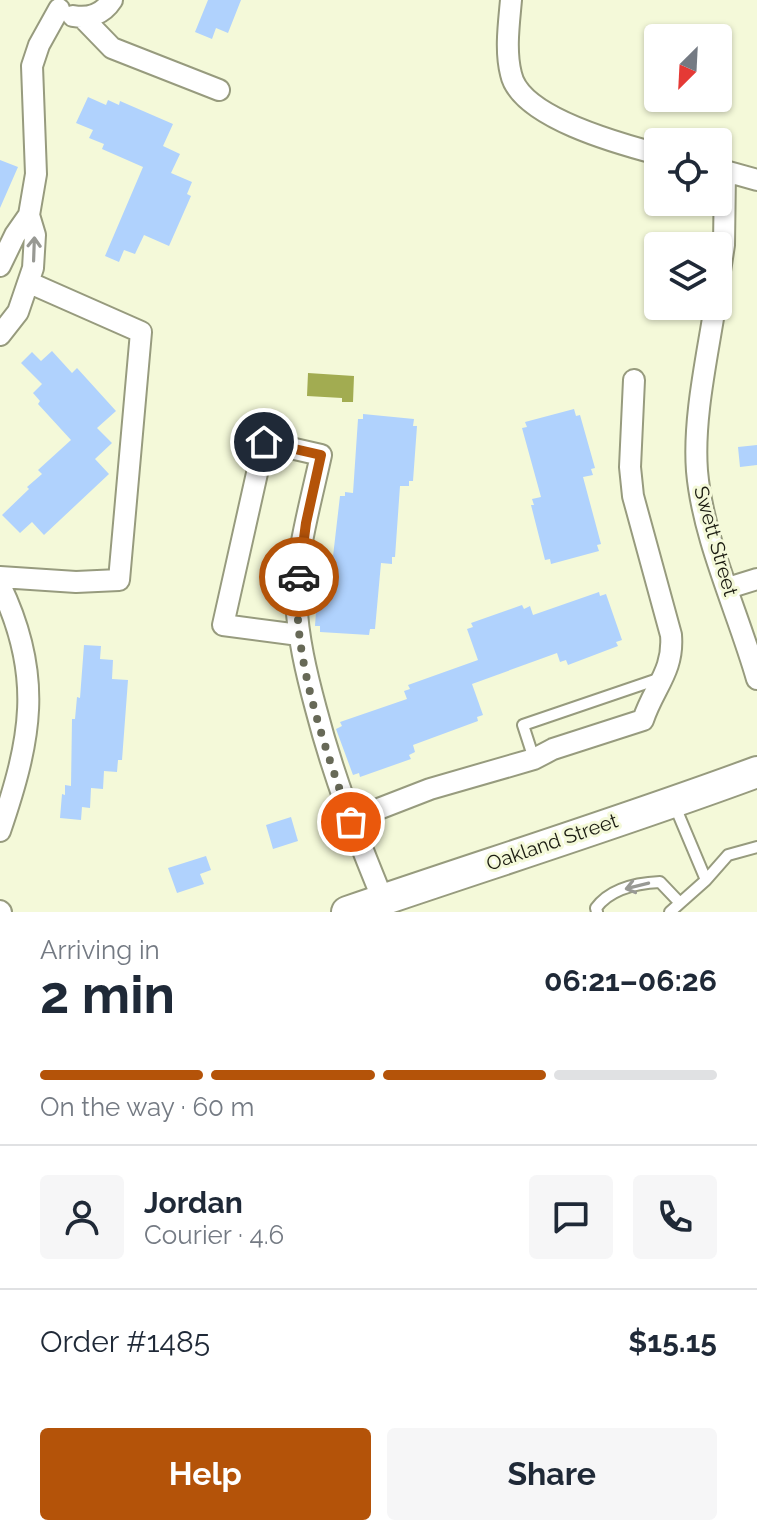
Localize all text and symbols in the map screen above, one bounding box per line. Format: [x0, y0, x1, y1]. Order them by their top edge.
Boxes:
north arrow [644, 24, 732, 112]
map controls [644, 24, 732, 320]
button: locate [644, 128, 732, 216]
button: layers [644, 232, 732, 320]
one-way arrow [27, 236, 42, 263]
pin [230, 408, 298, 476]
icon: home [242, 420, 286, 464]
street label: Swett Street [689, 483, 743, 599]
courier [259, 537, 339, 617]
icon: car [277, 555, 321, 599]
pin [317, 788, 385, 856]
icon: bag [329, 800, 373, 844]
street label: Oakland Street [483, 808, 621, 876]
one-way arrow [625, 879, 650, 894]
text: Arriving in [40, 935, 160, 965]
text: 06:21–06:26 [544, 963, 717, 998]
text: 2 min [40, 964, 175, 1025]
text: On the way · 60 m [40, 1092, 255, 1122]
button: person [40, 1175, 124, 1259]
button: chat [529, 1175, 613, 1259]
button: phone [633, 1175, 717, 1259]
text: Jordan [144, 1185, 243, 1220]
text: Courier · 4.6 [144, 1220, 284, 1250]
text: Order #1485 [40, 1324, 210, 1359]
text: $15.15 [628, 1324, 717, 1359]
button: Help [40, 1428, 371, 1520]
button: Share [387, 1428, 717, 1520]

